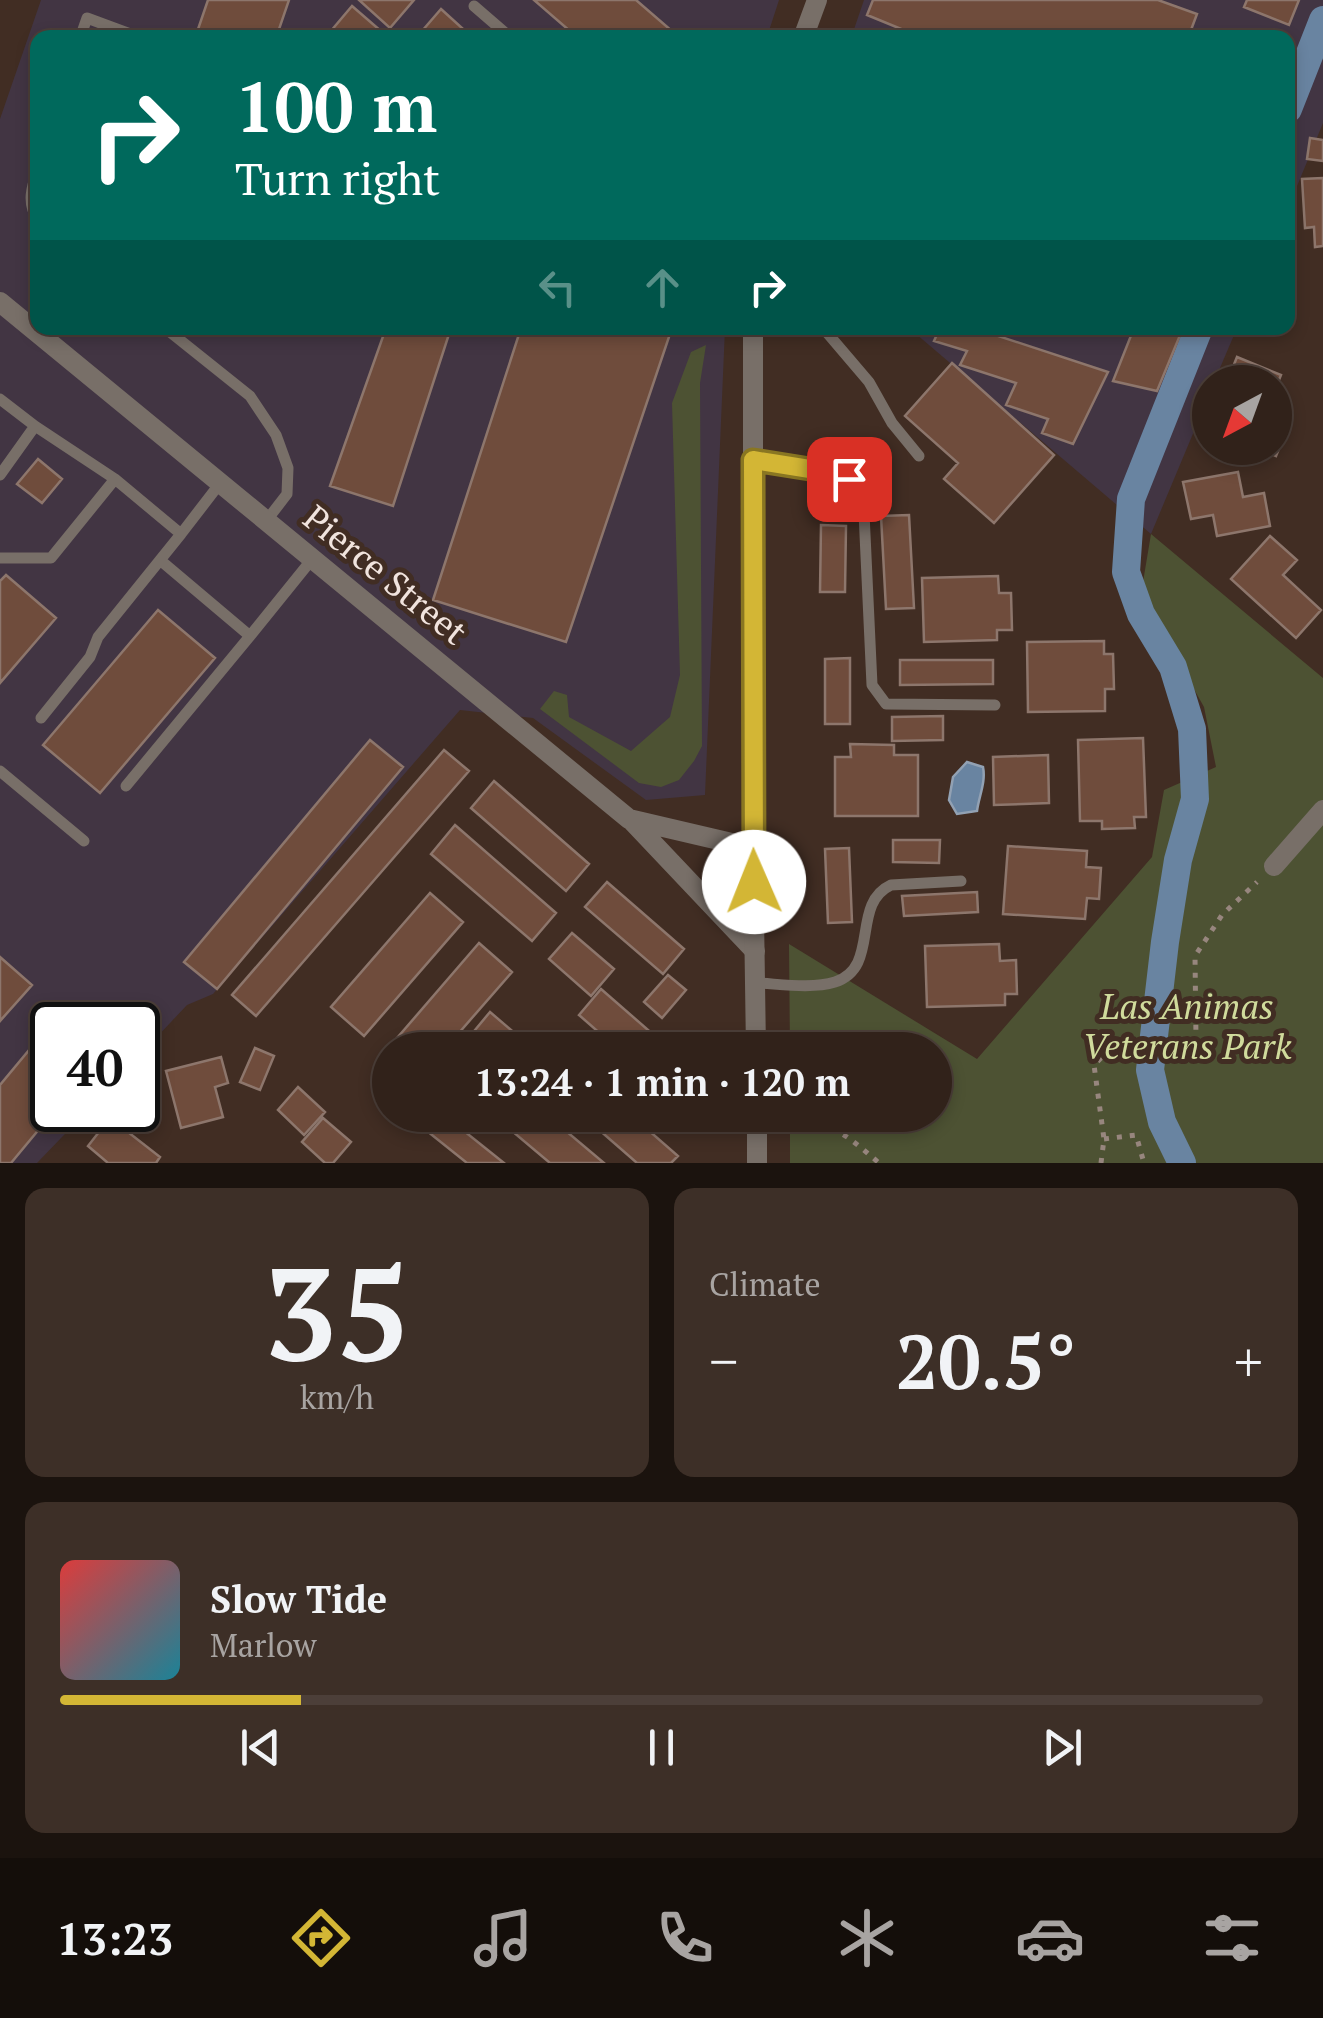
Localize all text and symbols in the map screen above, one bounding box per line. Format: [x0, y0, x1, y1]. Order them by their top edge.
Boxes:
text: 100 m [235, 59, 437, 152]
icon: right [70, 70, 200, 200]
text: Turn right [235, 148, 440, 208]
icon: left [530, 260, 585, 315]
icon: ahead [635, 260, 690, 315]
icon: right [740, 260, 795, 315]
north arrow [1192, 365, 1292, 465]
map controls [1192, 365, 1292, 465]
pin [807, 437, 892, 522]
icon: arrive [822, 452, 877, 507]
street label: Pierce Street [294, 494, 477, 654]
position arrow [702, 830, 806, 934]
park label: Las Animas Veterans Park [1082, 983, 1292, 1069]
speed limit sign: 40 [30, 1002, 160, 1132]
text: 13:24 · 1 min · 120 m [474, 1057, 850, 1107]
text: 35 [264, 1225, 410, 1397]
text: Climate [709, 1263, 821, 1305]
text: 20.5° [896, 1311, 1076, 1410]
text: − [709, 1324, 738, 1397]
text: + [1234, 1324, 1263, 1397]
text: km/h [300, 1376, 374, 1418]
text: Slow Tide [210, 1574, 387, 1624]
text: Marlow [210, 1624, 316, 1666]
icon: previous [233, 1720, 288, 1775]
icon: pause [634, 1720, 689, 1775]
icon: next [1035, 1720, 1090, 1775]
icon: directions [286, 1903, 356, 1973]
icon: music [468, 1903, 538, 1973]
icon: phone [650, 1903, 720, 1973]
icon: climate [832, 1903, 902, 1973]
icon: car [1015, 1903, 1085, 1973]
icon: filters [1197, 1903, 1267, 1973]
text: 13:23 [56, 1908, 173, 1968]

